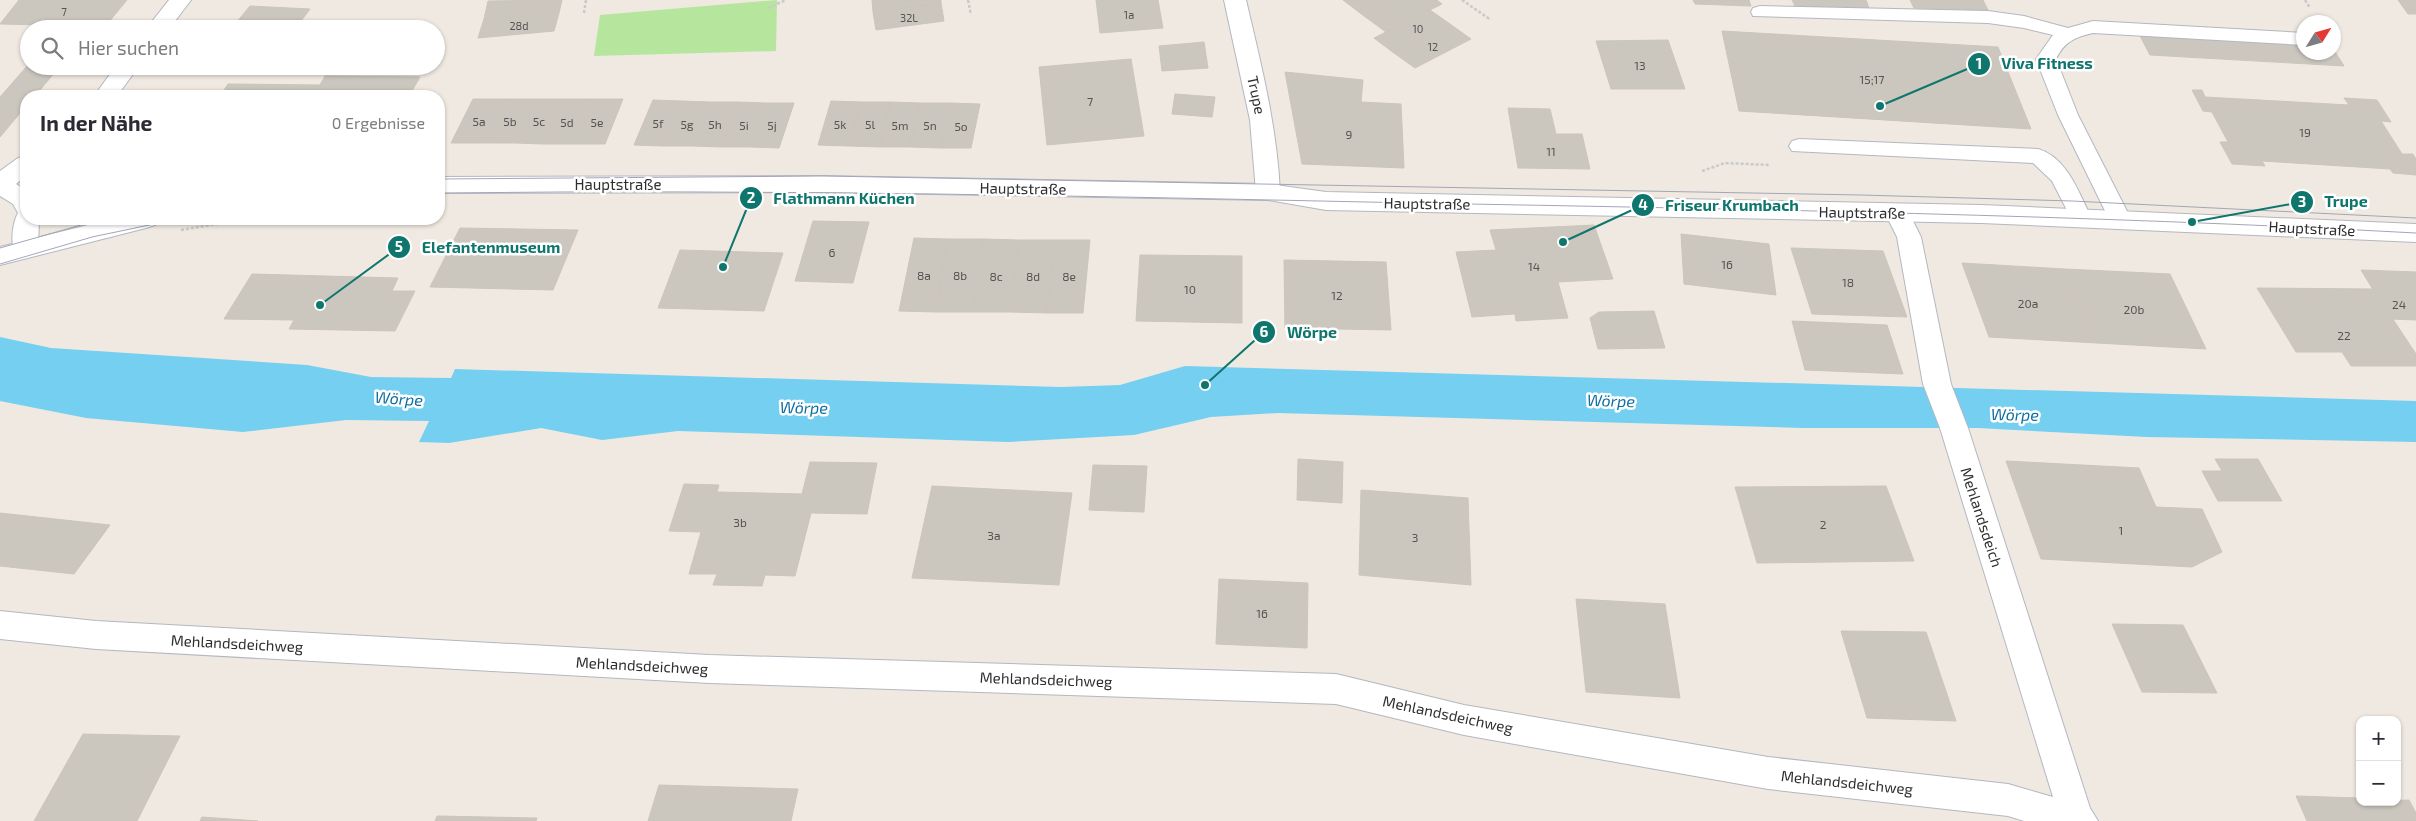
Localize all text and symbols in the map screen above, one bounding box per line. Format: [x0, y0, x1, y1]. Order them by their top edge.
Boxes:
house number: 7 [61, 5, 67, 18]
house number: 1a [1124, 8, 1134, 21]
house number: 32L [900, 11, 918, 24]
north arrow [2296, 15, 2341, 60]
house number: 28d [509, 19, 529, 32]
search box [20, 20, 445, 75]
house number: 10 [1412, 22, 1424, 35]
icon: search [38, 34, 66, 62]
text: Hier suchen [78, 36, 179, 59]
house number: 12 [1428, 40, 1438, 53]
callout: Viva Fitness [1966, 48, 2103, 79]
text: Viva Fitness [2001, 53, 2093, 72]
text: 1 [1976, 54, 1982, 72]
house number: 13 [1634, 58, 1646, 72]
house number: 15;17 [1860, 72, 1884, 86]
street label: Trupe [1244, 74, 1270, 116]
house number: 7 [1087, 94, 1093, 108]
text: In der Nähe [40, 110, 152, 135]
text: 0 Ergebnisse [332, 113, 425, 132]
house number: 5a [472, 114, 486, 128]
house number: 5b [503, 114, 517, 128]
house number: 5c [533, 114, 545, 128]
house number: 5d [560, 115, 574, 129]
house number: 5e [591, 115, 603, 129]
house number: 5f [653, 116, 664, 130]
house number: 5g [680, 117, 694, 131]
house number: 5h [708, 117, 722, 131]
house number: 5k [834, 117, 846, 131]
house number: 5l [865, 117, 875, 131]
house number: 5i [739, 118, 749, 132]
house number: 5j [767, 118, 777, 133]
house number: 5m [892, 118, 908, 132]
house number: 5n [923, 118, 937, 132]
house number: 5o [954, 119, 968, 133]
house number: 19 [2299, 125, 2311, 139]
house number: 9 [1346, 127, 1353, 141]
house number: 11 [1546, 144, 1556, 158]
street label: Hauptstraße [575, 175, 661, 193]
street label: Hauptstraße [979, 178, 1067, 198]
callout: Flathmann Küchen [738, 183, 924, 214]
callout: Trupe [2289, 186, 2378, 217]
text: 2 [747, 188, 756, 206]
text: Flathmann Küchen [773, 188, 915, 207]
callout: Friseur Krumbach [1630, 190, 1809, 221]
text: Trupe [2324, 191, 2368, 210]
text: 3 [2298, 192, 2306, 210]
street label: Hauptstraße [1383, 193, 1471, 213]
text: 4 [1638, 195, 1648, 213]
text: Friseur Krumbach [1665, 195, 1799, 214]
street label: Hauptstraße [1818, 202, 1906, 222]
street label: Hauptstraße [2268, 217, 2356, 239]
callout: Elefantenmuseum [386, 231, 570, 262]
text: 5 [395, 237, 403, 255]
text: Elefantenmuseum [422, 237, 560, 256]
house number: 6 [829, 245, 836, 259]
house number: 16 [1721, 257, 1733, 271]
house number: 14 [1528, 259, 1540, 273]
house number: 8a [917, 268, 931, 282]
house number: 8b [953, 268, 967, 282]
house number: 8c [989, 269, 1003, 283]
house number: 8d [1026, 269, 1040, 283]
house number: 8e [1062, 269, 1076, 283]
house number: 18 [1842, 275, 1854, 289]
house number: 10 [1184, 282, 1196, 296]
house number: 12 [1331, 288, 1343, 302]
house number: 20a [2018, 296, 2038, 310]
house number: 24 [2392, 297, 2406, 311]
house number: 20b [2124, 302, 2145, 316]
callout: Wörpe [1252, 317, 1347, 348]
text: 6 [1260, 322, 1269, 340]
text: Wörpe [1287, 322, 1337, 341]
house number: 22 [2337, 328, 2351, 342]
water label: Wörpe [374, 387, 424, 409]
water label: Wörpe [1587, 390, 1636, 410]
water label: Wörpe [780, 397, 829, 417]
water label: Wörpe [1991, 404, 2040, 424]
street label: Mehlandsdeich [1957, 465, 2007, 569]
house number: 3b [733, 515, 747, 529]
house number: 2 [1820, 517, 1827, 531]
house number: 1 [2119, 523, 2123, 537]
house number: 3a [987, 528, 1001, 542]
house number: 3 [1412, 530, 1418, 544]
house number: 16 [1256, 606, 1268, 620]
street label: Mehlandsdeichweg [170, 631, 304, 655]
street label: Mehlandsdeichweg [575, 653, 709, 677]
street label: Mehlandsdeichweg [979, 668, 1113, 690]
street label: Mehlandsdeichweg [1381, 691, 1515, 737]
map controls [2356, 716, 2401, 806]
button: + [2356, 716, 2401, 761]
button: − [2356, 761, 2401, 806]
street label: Mehlandsdeichweg [1780, 766, 1915, 798]

